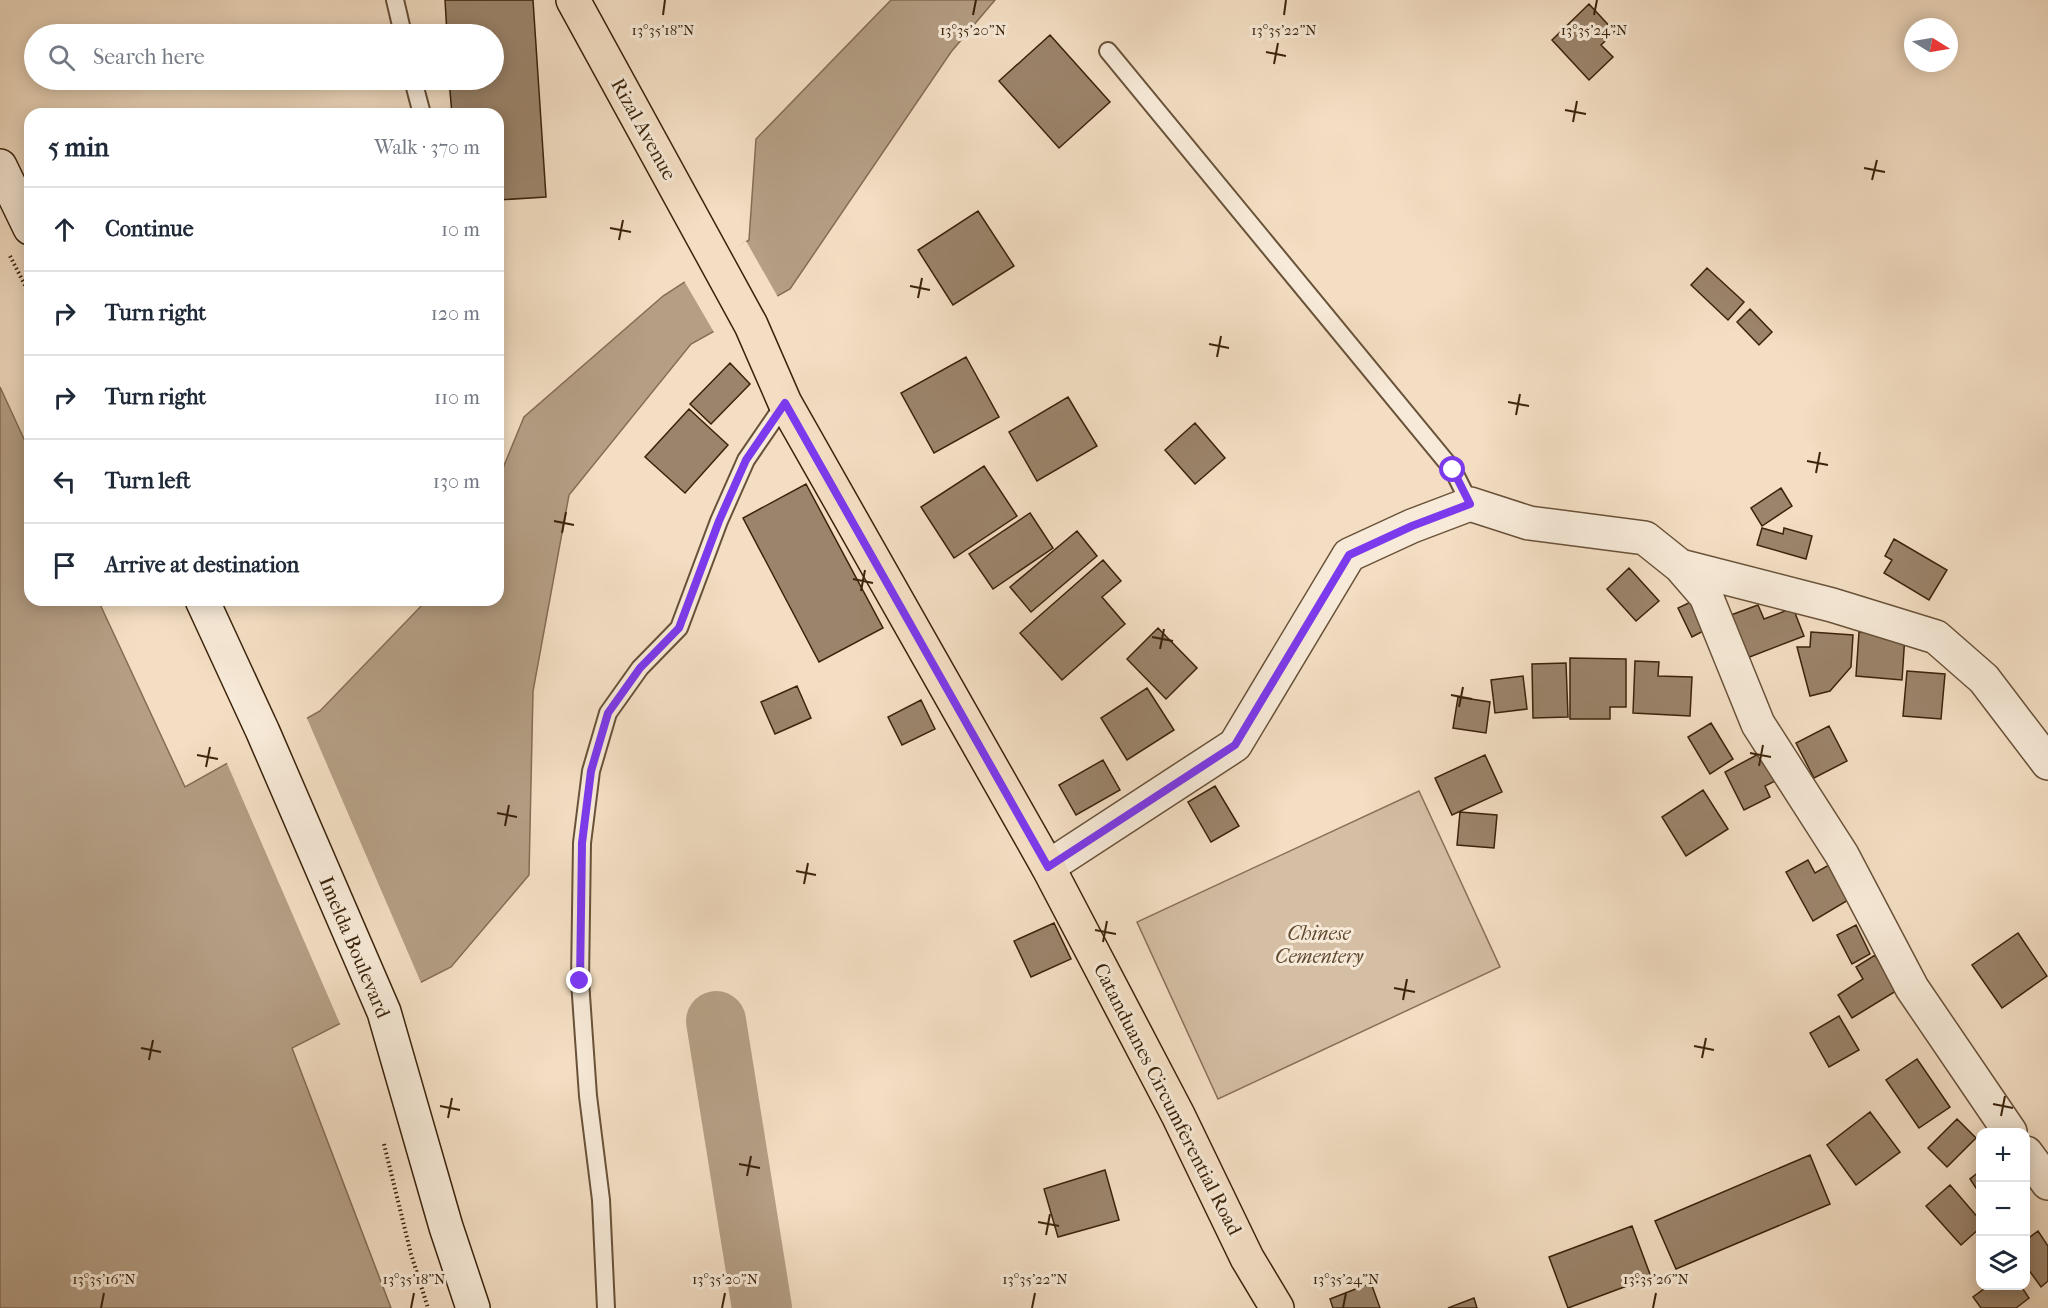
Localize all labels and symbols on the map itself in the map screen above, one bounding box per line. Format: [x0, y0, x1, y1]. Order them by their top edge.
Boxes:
north arrow [1904, 18, 1958, 72]
text: 13°35'18"N [632, 21, 695, 39]
text: 13°35'20"N [940, 21, 1007, 39]
text: 13°35'22"N [1251, 21, 1317, 39]
text: 13°35'24"N [1561, 21, 1628, 39]
street label: Rizal Avenue [606, 74, 681, 184]
route start [1439, 456, 1465, 482]
street label: Imelda Boulevard [314, 873, 395, 1022]
park label: Chinese Cementery [1275, 922, 1364, 968]
street label: Catanduanes Circumferential Road [1089, 959, 1247, 1240]
route end [566, 967, 592, 993]
text: 13°35'16"N [72, 1270, 136, 1288]
text: 13°35'18"N [383, 1270, 446, 1288]
text: 13°35'20"N [692, 1270, 759, 1288]
text: 13°35'22"N [1002, 1270, 1068, 1288]
text: 13°35'24"N [1313, 1270, 1380, 1288]
text: 13°35'26"N [1623, 1270, 1690, 1288]

